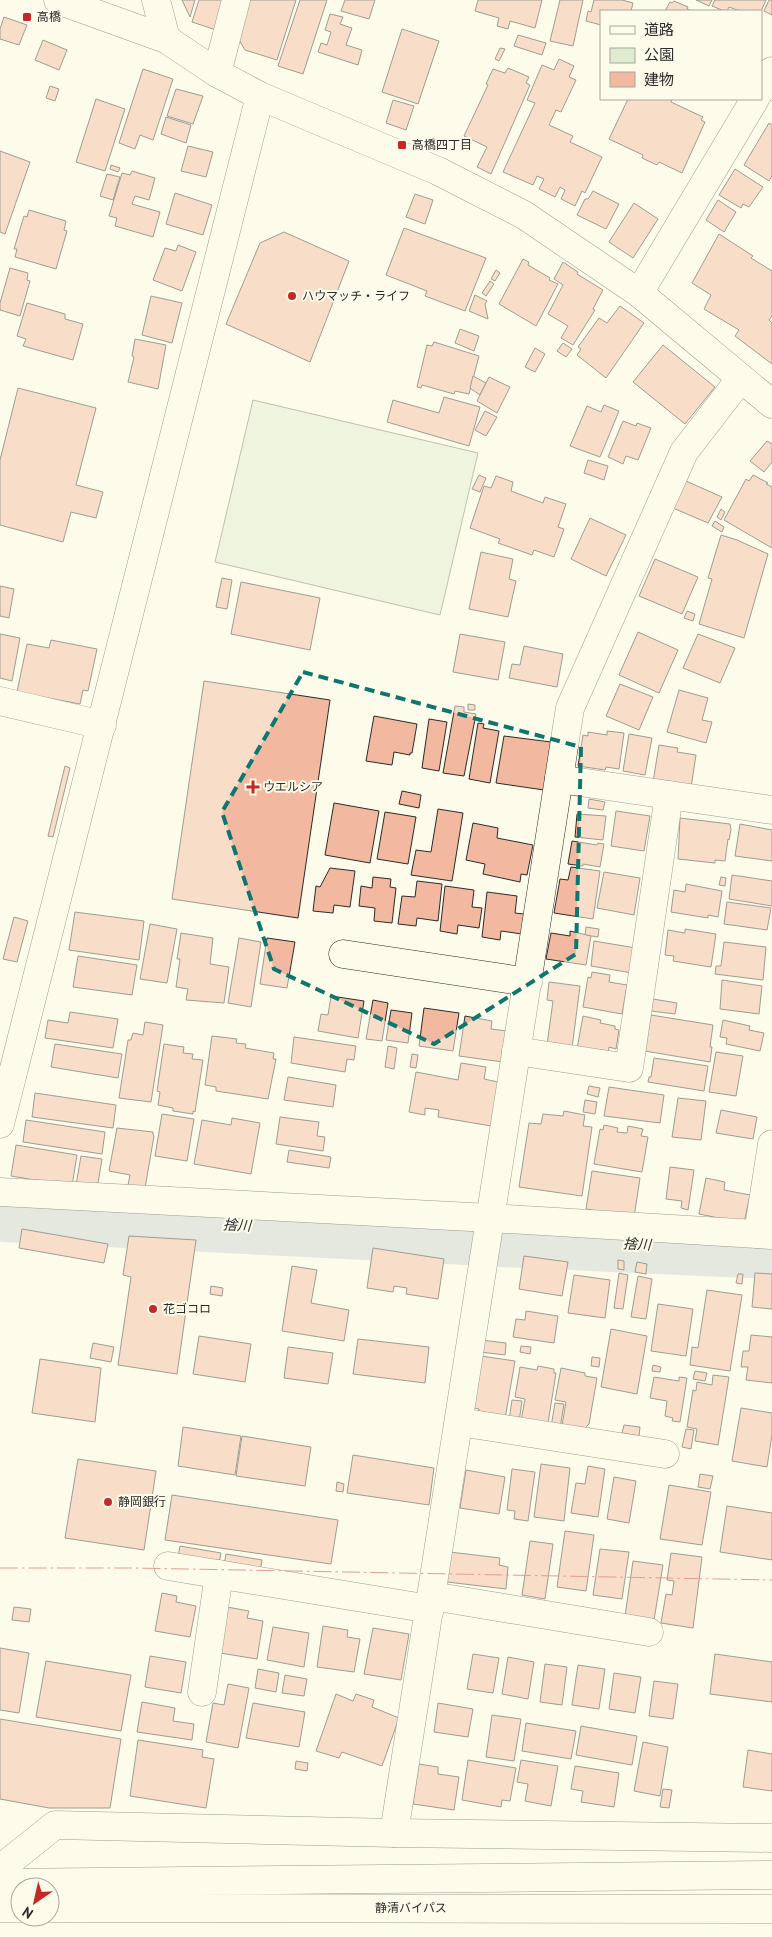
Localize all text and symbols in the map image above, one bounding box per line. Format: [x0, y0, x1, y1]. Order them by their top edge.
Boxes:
place label: 高橋 [37, 9, 61, 24]
legend [600, 10, 762, 100]
marker: 高橋 [21, 11, 33, 23]
text: 道路 [644, 20, 674, 39]
text: 公園 [644, 45, 674, 64]
text: 建物 [644, 70, 674, 89]
place label: 高橋四丁目 [412, 137, 472, 152]
marker: 高橋四丁目 [396, 139, 408, 151]
place label: ハウマッチ・ライフ [302, 288, 410, 303]
marker: ハウマッチ・ライフ [286, 290, 298, 302]
place label: ウエルシア [263, 779, 323, 794]
marker: ウエルシア [247, 781, 259, 793]
water label: 捨川 [223, 1215, 253, 1235]
water label: 捨川 [623, 1234, 653, 1254]
place label: 花ゴコロ [163, 1301, 211, 1316]
marker: 花ゴコロ [147, 1303, 159, 1315]
place label: 静岡銀行 [118, 1494, 166, 1509]
marker: 静岡銀行 [102, 1496, 114, 1508]
north arrow [10, 1877, 60, 1927]
street label: 静清バイパス [375, 1900, 447, 1915]
text: N [19, 1903, 37, 1923]

